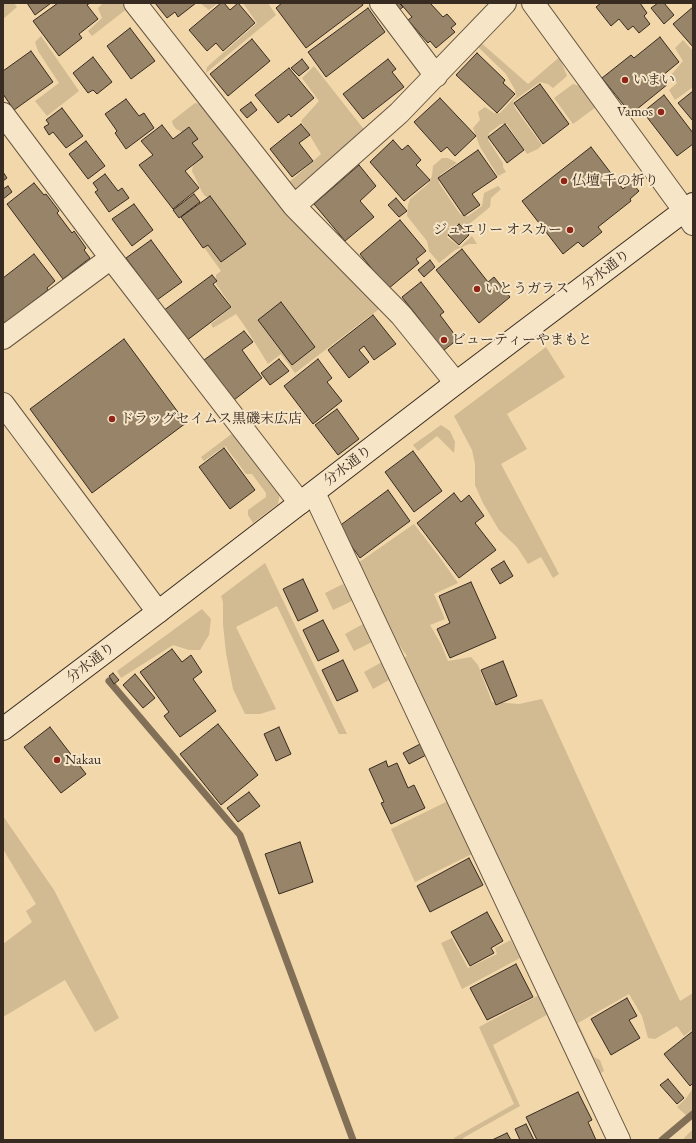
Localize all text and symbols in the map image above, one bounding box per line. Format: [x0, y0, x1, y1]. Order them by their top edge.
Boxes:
place label: いまい [633, 72, 675, 88]
marker: いまい [620, 75, 630, 85]
place label: Vamos [617, 104, 653, 120]
marker: Vamos [656, 107, 666, 117]
place label: 仏壇 千の祈り [572, 173, 659, 189]
marker: 仏壇 千の祈り [559, 176, 569, 186]
place label: ジュエリー オスカー [433, 222, 562, 238]
marker: ジュエリー オスカー [565, 225, 575, 235]
street label: 分水通り [579, 246, 633, 294]
place label: いとうガラス [485, 281, 569, 297]
marker: いとうガラス [472, 284, 482, 294]
place label: ビューティーやまもと [452, 332, 592, 348]
marker: ビューティーやまもと [439, 335, 449, 345]
place label: ドラッグセイムス黒磯末広店 [120, 411, 302, 427]
marker: ドラッグセイムス黒磯末広店 [107, 414, 117, 424]
street label: 分水通り [321, 442, 375, 490]
street label: 分水通り [64, 639, 118, 687]
place label: Nakau [65, 752, 101, 768]
marker: Nakau [52, 755, 62, 765]

